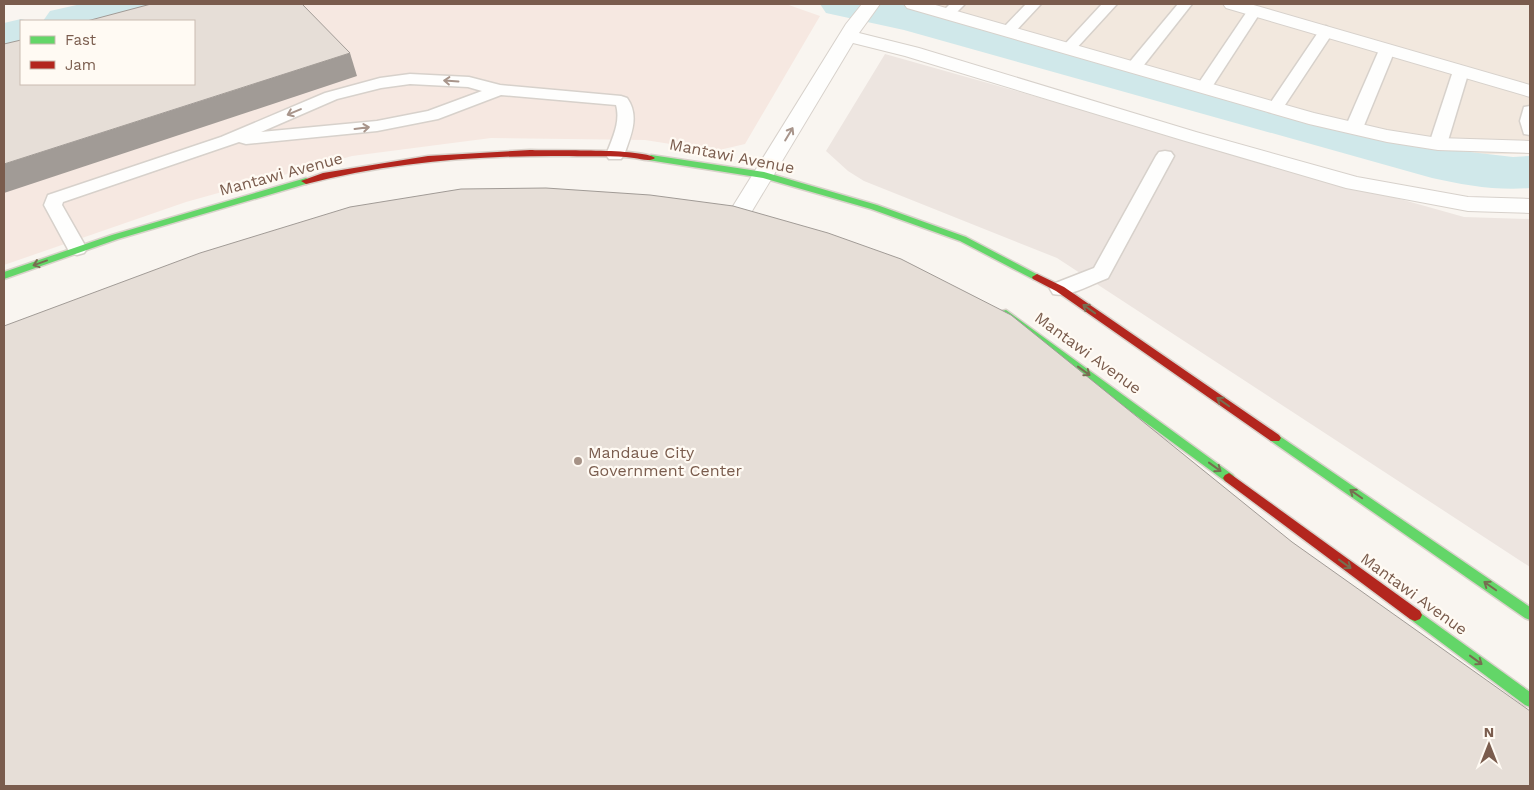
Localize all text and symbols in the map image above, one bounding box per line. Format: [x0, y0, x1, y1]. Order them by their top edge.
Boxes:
legend [20, 20, 195, 85]
text: Fast [65, 31, 97, 49]
text: Jam [65, 56, 96, 74]
one-way arrow [443, 76, 459, 85]
one-way arrow [287, 107, 302, 117]
one-way arrow [354, 123, 370, 133]
one-way arrow [785, 127, 795, 141]
street label: Mantawi Avenue [668, 135, 796, 177]
street label: Mantawi Avenue [217, 148, 345, 200]
one-way arrow [33, 259, 48, 268]
one-way arrow [1082, 304, 1096, 314]
street label: Mantawi Avenue [1031, 308, 1145, 398]
one-way arrow [1077, 366, 1091, 376]
one-way arrow [1216, 397, 1230, 407]
place label: Mandaue City Government Center [588, 443, 743, 480]
marker: Mandaue City Government Center [572, 455, 584, 467]
one-way arrow [1208, 462, 1222, 472]
one-way arrow [1350, 489, 1364, 499]
street label: Mantawi Avenue [1357, 549, 1471, 639]
one-way arrow [1338, 559, 1352, 569]
one-way arrow [1483, 581, 1497, 591]
one-way arrow [1469, 655, 1483, 665]
north arrow [1464, 720, 1514, 770]
text: N [1484, 724, 1494, 740]

